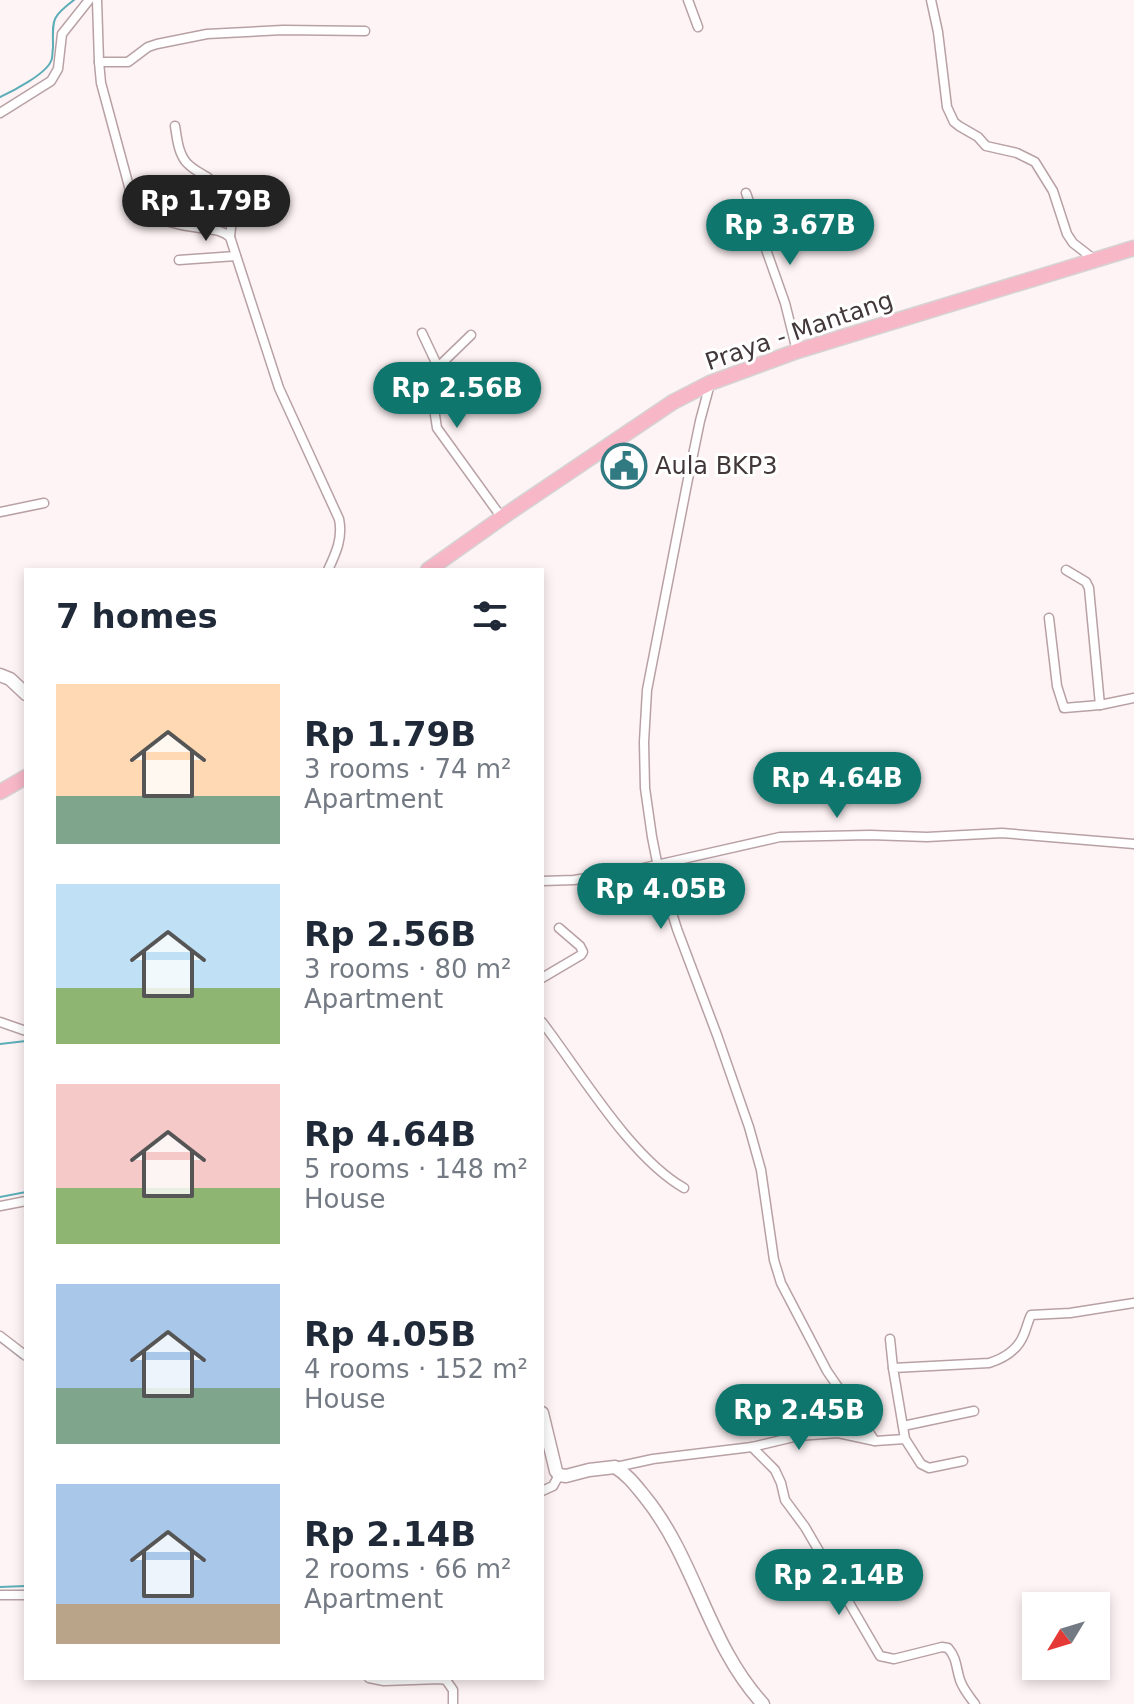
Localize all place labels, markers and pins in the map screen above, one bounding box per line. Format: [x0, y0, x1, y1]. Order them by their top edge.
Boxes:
pin: Rp 1.79B [123, 175, 289, 243]
pin: Rp 3.67B [707, 199, 873, 267]
pin: Rp 2.56B [374, 362, 540, 430]
public building icon: Aula BKP3 [600, 442, 648, 490]
place label: Aula BKP3 [655, 452, 778, 480]
pin: Rp 4.64B [754, 752, 920, 820]
pin: Rp 4.05B [578, 863, 744, 931]
pin: Rp 2.45B [716, 1384, 882, 1452]
pin: Rp 2.14B [756, 1549, 922, 1617]

